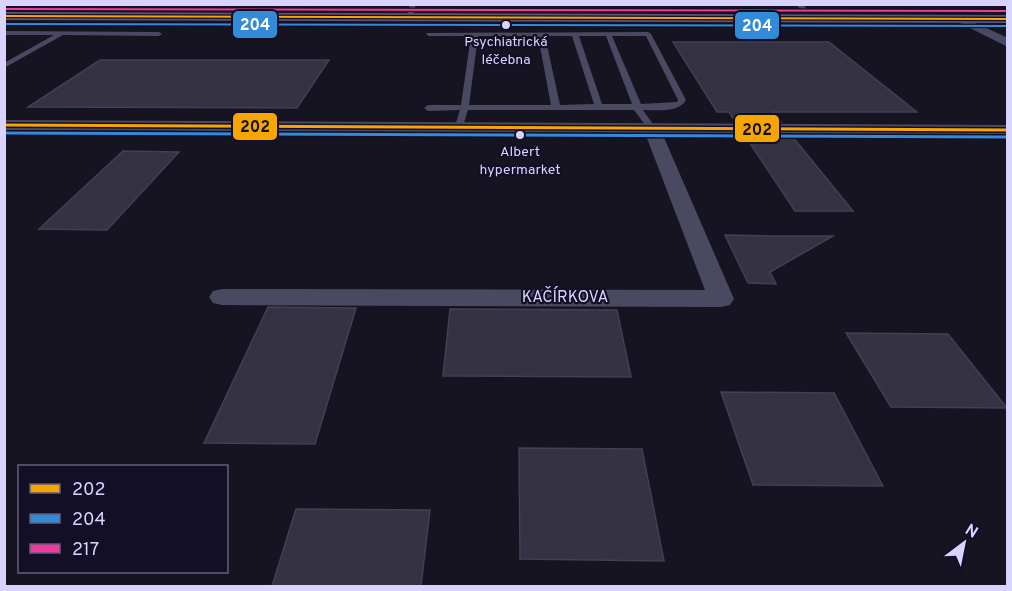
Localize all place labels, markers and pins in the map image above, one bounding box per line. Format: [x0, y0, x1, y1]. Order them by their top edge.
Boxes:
marker: Psychiatrická léčebna [500, 19, 512, 31]
place label: Psychiatrická léčebna [464, 34, 548, 69]
marker: Albert hypermarket [514, 129, 526, 141]
place label: Albert hypermarket [479, 144, 561, 179]

